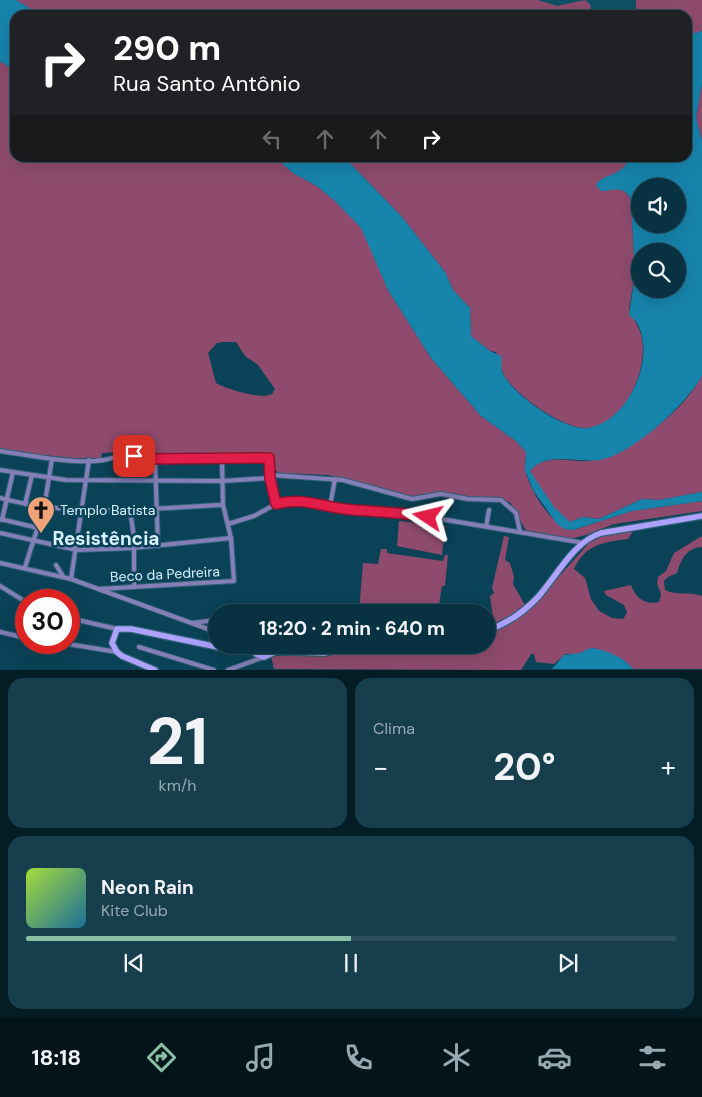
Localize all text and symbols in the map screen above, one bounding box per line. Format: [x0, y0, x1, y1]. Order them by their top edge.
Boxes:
text: 290 m [113, 25, 221, 71]
icon: right [30, 30, 95, 95]
text: Rua Santo Antônio [113, 69, 301, 98]
icon: left [258, 125, 286, 153]
icon: ahead [311, 125, 339, 153]
icon: ahead [364, 125, 392, 153]
icon: right [417, 125, 445, 153]
map controls [631, 178, 686, 298]
button: sound [631, 178, 686, 233]
button: search [631, 243, 686, 298]
pin [113, 435, 155, 477]
icon: arrive [120, 442, 148, 470]
position arrow [401, 490, 453, 542]
church icon: Templo Batista [26, 495, 56, 534]
place label: Templo Batista [60, 501, 155, 519]
district label: Resistência [52, 526, 160, 551]
street label: Beco da Pedreira [110, 562, 220, 586]
speed limit sign: 30 [15, 589, 80, 654]
text: 18:20 · 2 min · 640 m [259, 616, 445, 641]
text: 21 [147, 700, 208, 784]
text: Clima [373, 718, 415, 739]
text: 20° [493, 742, 556, 792]
text: − [373, 749, 388, 786]
text: + [661, 749, 676, 786]
text: km/h [159, 775, 196, 796]
text: Neon Rain [101, 875, 194, 900]
text: Kite Club [101, 900, 168, 921]
icon: previous [120, 949, 148, 977]
icon: pause [337, 949, 365, 977]
icon: next [554, 949, 582, 977]
icon: directions [144, 1040, 179, 1075]
icon: music [243, 1040, 278, 1075]
icon: phone [341, 1040, 376, 1075]
icon: climate [439, 1040, 474, 1075]
icon: car [537, 1040, 572, 1075]
icon: filters [635, 1040, 670, 1075]
text: 18:18 [32, 1043, 81, 1072]

